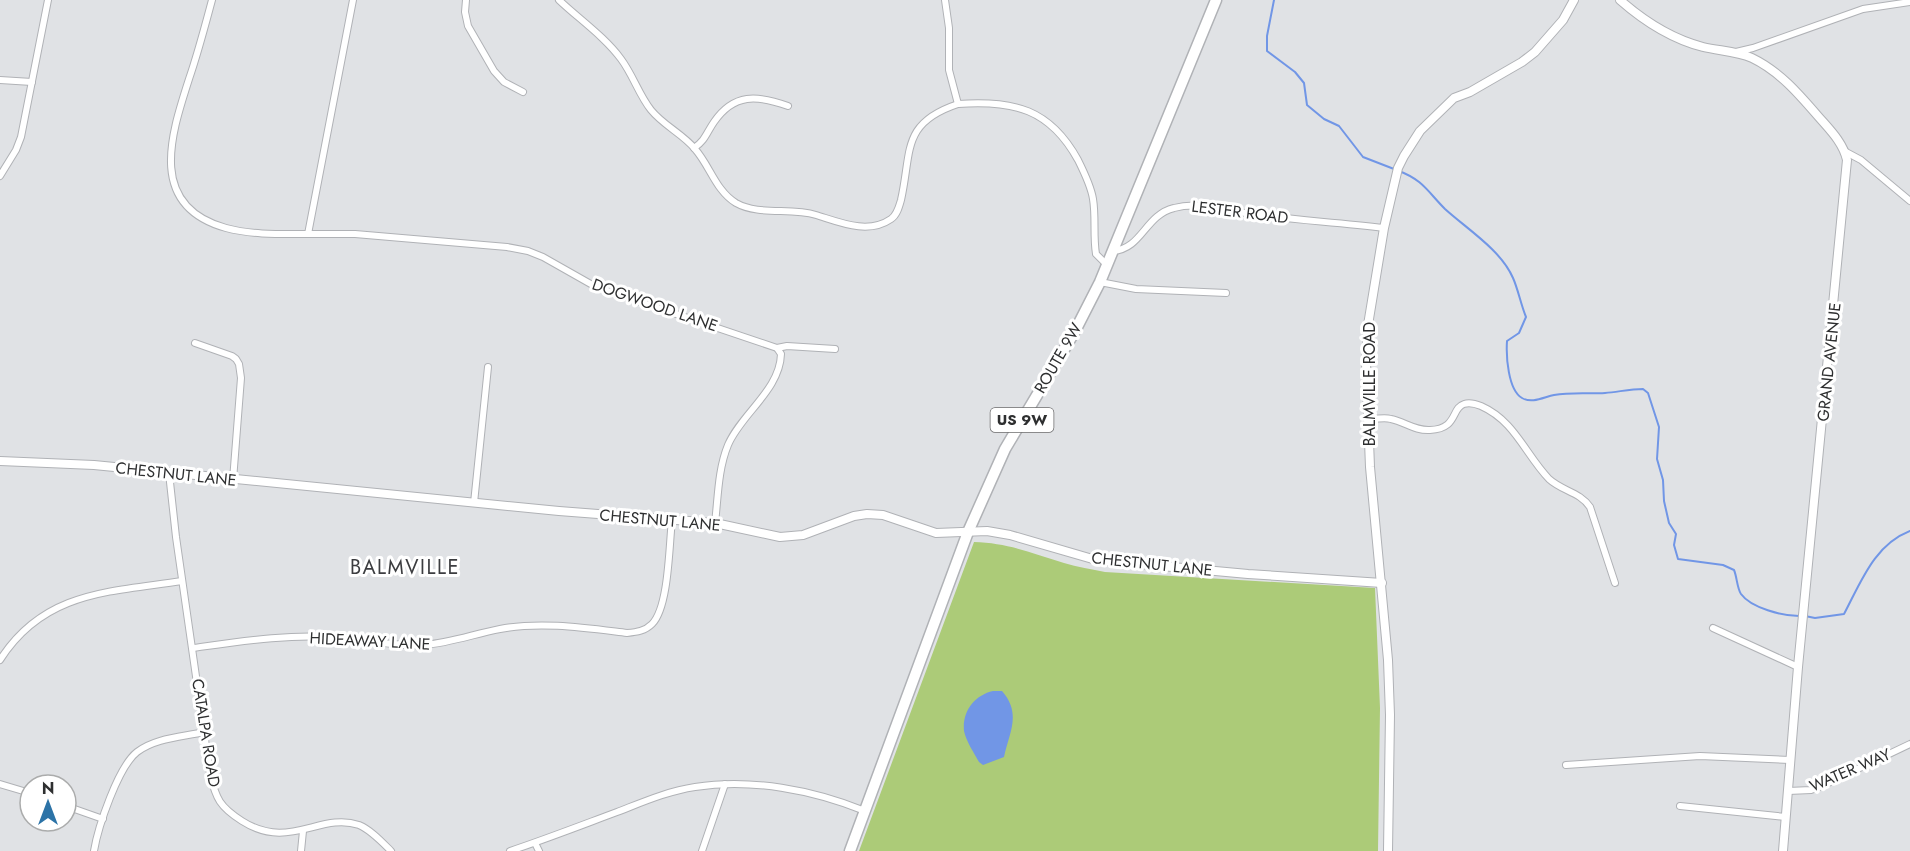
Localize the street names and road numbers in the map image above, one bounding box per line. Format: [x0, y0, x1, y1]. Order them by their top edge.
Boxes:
street label: LESTER ROAD [1190, 195, 1290, 229]
street label: DOGWOOD LANE [589, 273, 721, 337]
street label: GRAND AVENUE [1811, 301, 1847, 423]
street label: ROUTE 9W [1029, 318, 1087, 397]
street label: BALMVILLE ROAD [1358, 322, 1381, 446]
road number: US 9W [990, 408, 1054, 432]
street label: CHESTNUT LANE [114, 456, 238, 492]
street label: CHESTNUT LANE [598, 503, 722, 537]
street label: CHESTNUT LANE [1090, 546, 1214, 582]
street label: HIDEAWAY LANE [309, 626, 431, 656]
street label: CATALPA ROAD [186, 677, 226, 789]
street label: WATER WAY [1806, 743, 1894, 797]

